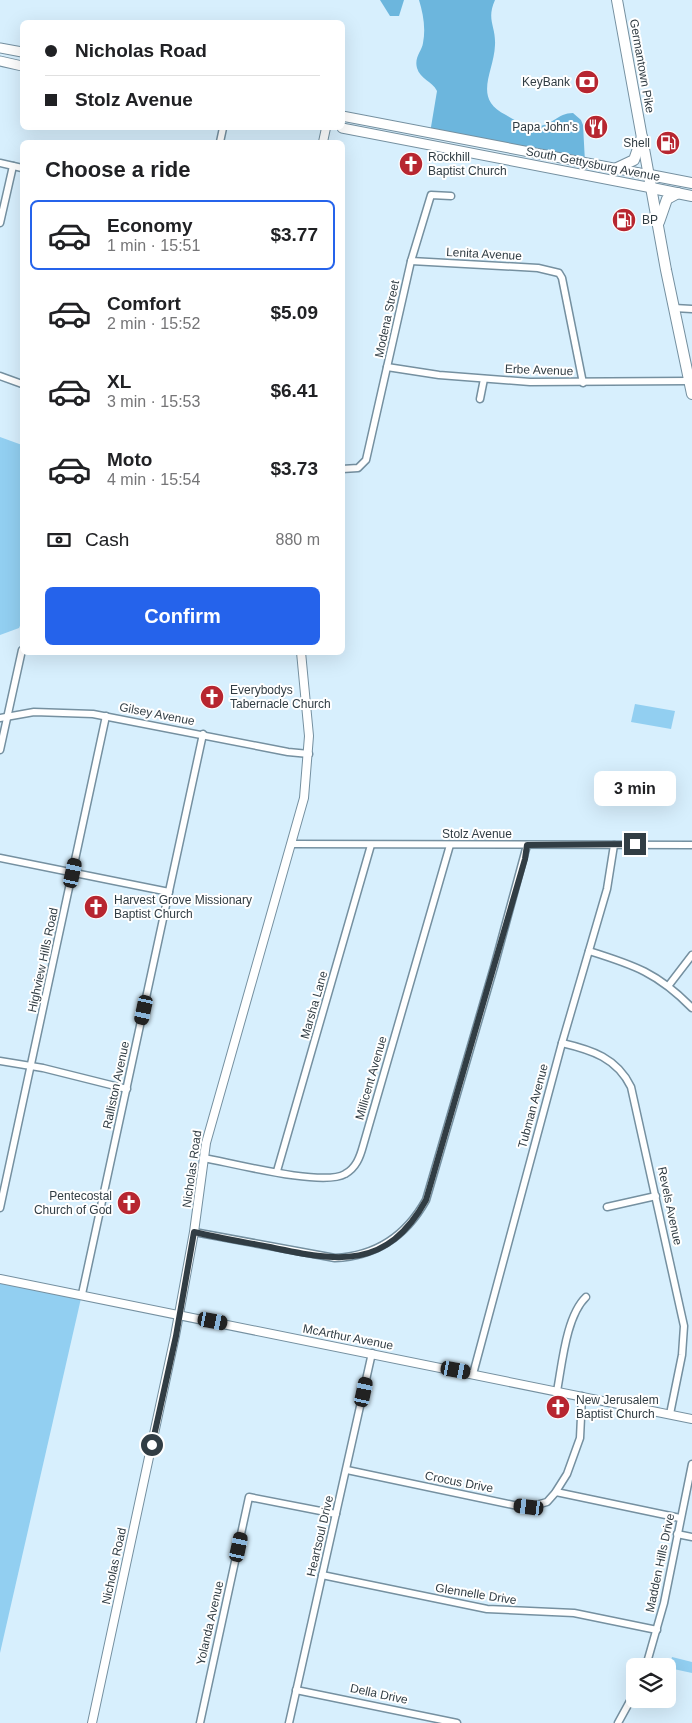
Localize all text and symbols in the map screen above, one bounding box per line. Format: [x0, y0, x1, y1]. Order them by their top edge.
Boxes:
street label: Germantown Pike [627, 18, 657, 114]
text: Nicholas Road [75, 40, 207, 61]
bank icon: KeyBank [574, 69, 600, 95]
place label: KeyBank [522, 75, 571, 89]
text: Stolz Avenue [75, 89, 193, 110]
restaurant icon: Papa John's [583, 114, 609, 140]
place label: Papa John's [512, 120, 578, 134]
fuel station icon: Shell [655, 130, 681, 156]
place label: Shell [623, 136, 650, 150]
street label: South Gettysburg Avenue [525, 144, 662, 184]
place label: Rockhill Baptist Church [428, 150, 507, 178]
church icon: Rockhill Baptist Church [398, 151, 424, 177]
text: Choose a ride [45, 157, 190, 182]
fuel station icon: BP [611, 207, 637, 233]
icon: car [47, 213, 92, 258]
place label: BP [642, 213, 658, 227]
text: Economy [107, 215, 193, 236]
text: $3.77 [270, 224, 318, 245]
text: 1 min · 15:51 [107, 237, 200, 254]
street label: Lenita Avenue [446, 245, 523, 263]
street label: Modena Street [372, 278, 402, 359]
icon: car [47, 291, 92, 336]
text: Comfort [107, 293, 181, 314]
text: $5.09 [270, 302, 318, 323]
text: 2 min · 15:52 [107, 315, 200, 332]
street label: Erbe Avenue [505, 362, 574, 378]
icon: car [47, 369, 92, 414]
text: XL [107, 371, 131, 392]
text: $6.41 [270, 380, 318, 401]
text: 3 min · 15:53 [107, 393, 200, 410]
icon: car [47, 447, 92, 492]
text: Moto [107, 449, 152, 470]
text: $3.73 [270, 458, 318, 479]
text: 4 min · 15:54 [107, 471, 200, 488]
icon: cash [45, 526, 73, 554]
text: Cash [85, 529, 129, 550]
text: 880 m [276, 531, 320, 548]
button: Confirm [45, 587, 320, 645]
place label: Everybodys Tabernacle Church [230, 683, 331, 711]
church icon: Everybodys Tabernacle Church [199, 684, 225, 710]
street label: Gilsey Avenue [118, 700, 196, 728]
callout: 3 min [594, 772, 676, 806]
text: 3 min [614, 780, 656, 797]
street label: Stolz Avenue [442, 827, 512, 841]
route end [624, 833, 646, 855]
car [62, 857, 83, 889]
place label: Harvest Grove Missionary Baptist Church [114, 893, 252, 921]
church icon: Harvest Grove Missionary Baptist Church [83, 894, 109, 920]
street label: Highview Hills Road [25, 906, 61, 1014]
street label: Marsha Lane [298, 969, 330, 1041]
car [133, 994, 154, 1026]
street label: Millicent Avenue [352, 1034, 390, 1122]
street label: Ralliston Avenue [100, 1040, 132, 1130]
street label: Tubman Avenue [515, 1062, 551, 1150]
street label: Nicholas Road [180, 1129, 204, 1209]
street label: Revels Avenue [655, 1165, 685, 1247]
place label: Pentecostal Church of God [34, 1189, 112, 1217]
church icon: Pentecostal Church of God [116, 1190, 142, 1216]
car [196, 1311, 229, 1331]
street label: McArthur Avenue [302, 1321, 395, 1353]
car [439, 1360, 472, 1380]
car [353, 1376, 374, 1408]
place label: New Jerusalem Baptist Church [576, 1393, 659, 1421]
church icon: New Jerusalem Baptist Church [545, 1394, 571, 1420]
route start [141, 1434, 163, 1456]
street label: Crocus Drive [424, 1469, 495, 1496]
street label: Heartsoul Drive [304, 1494, 336, 1578]
car [513, 1498, 544, 1516]
street label: Madden Hills Drive [643, 1512, 677, 1614]
street label: Nicholas Road [99, 1526, 129, 1606]
car [228, 1531, 249, 1563]
street label: Yolanda Avenue [193, 1579, 227, 1667]
street label: Glennelle Drive [434, 1581, 518, 1607]
map controls [626, 1658, 676, 1708]
button: layers [626, 1658, 676, 1708]
street label: Della Drive [349, 1681, 409, 1707]

